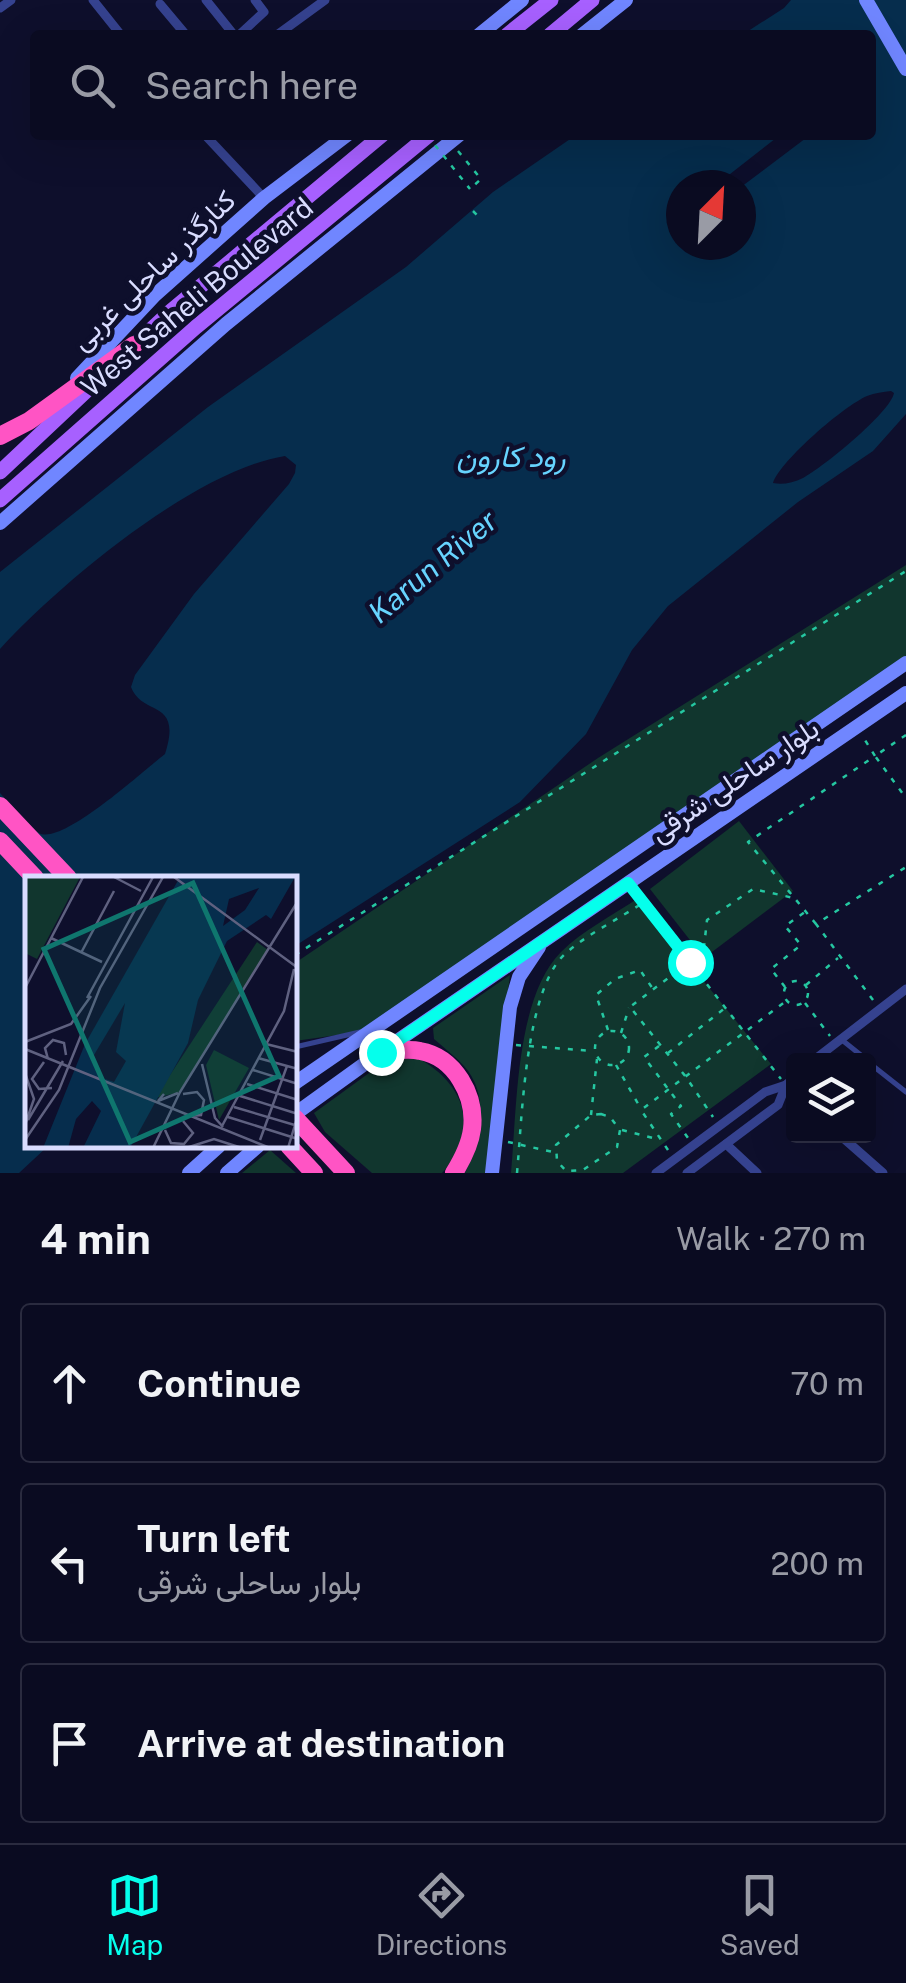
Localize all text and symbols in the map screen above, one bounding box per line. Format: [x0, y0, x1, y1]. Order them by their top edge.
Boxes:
search box [30, 30, 876, 140]
icon: search [65, 58, 120, 113]
text: Search here [145, 63, 358, 108]
north arrow [666, 170, 756, 260]
street label: کنارگذر ساحلی غربی [64, 183, 243, 358]
street label: West Saheli Boulevard [74, 190, 319, 403]
water label: رود کارون [456, 438, 566, 475]
water label: Karun River [361, 502, 504, 630]
street label: بلوار ساحلی شرقی [643, 711, 826, 850]
inset map [25, 876, 298, 1148]
route start [668, 940, 714, 986]
route end [359, 1030, 405, 1076]
map controls [786, 1053, 876, 1143]
button: layers [786, 1053, 876, 1143]
text: 4 min [40, 1214, 151, 1263]
text: Walk · 270 m [676, 1220, 866, 1257]
icon: ahead [42, 1356, 97, 1411]
text: Continue [137, 1361, 301, 1406]
text: 70 m [790, 1365, 864, 1402]
text: Turn left [137, 1516, 291, 1561]
icon: left [42, 1536, 97, 1591]
text: 200 m [771, 1545, 864, 1582]
text: بلوار ساحلی شرقی [137, 1564, 362, 1601]
icon: arrive [42, 1716, 97, 1771]
text: Arrive at destination [137, 1721, 505, 1766]
tab: Map [106, 1868, 163, 1961]
tab: Directions [376, 1868, 507, 1961]
tab: Saved [720, 1868, 800, 1961]

